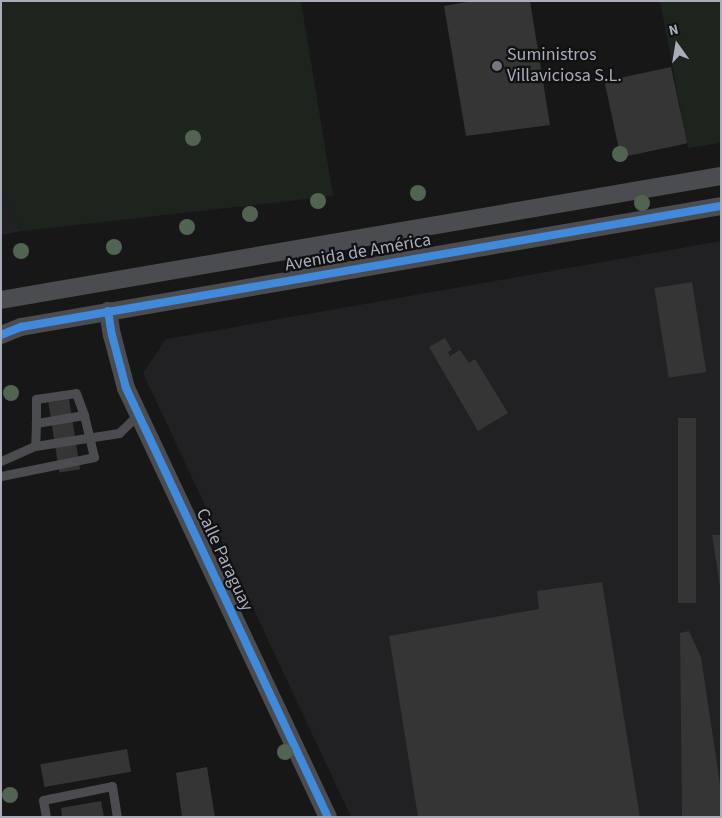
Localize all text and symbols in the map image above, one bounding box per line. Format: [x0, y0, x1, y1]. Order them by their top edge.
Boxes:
north arrow [652, 20, 702, 70]
text: N [667, 20, 680, 41]
place label: Suministros Villaviciosa S.L. [507, 45, 622, 88]
marker: Suministros Villaviciosa S.L. [491, 60, 503, 72]
street label: Avenida de América [283, 230, 433, 276]
street label: Calle Paraguay [191, 505, 257, 615]

